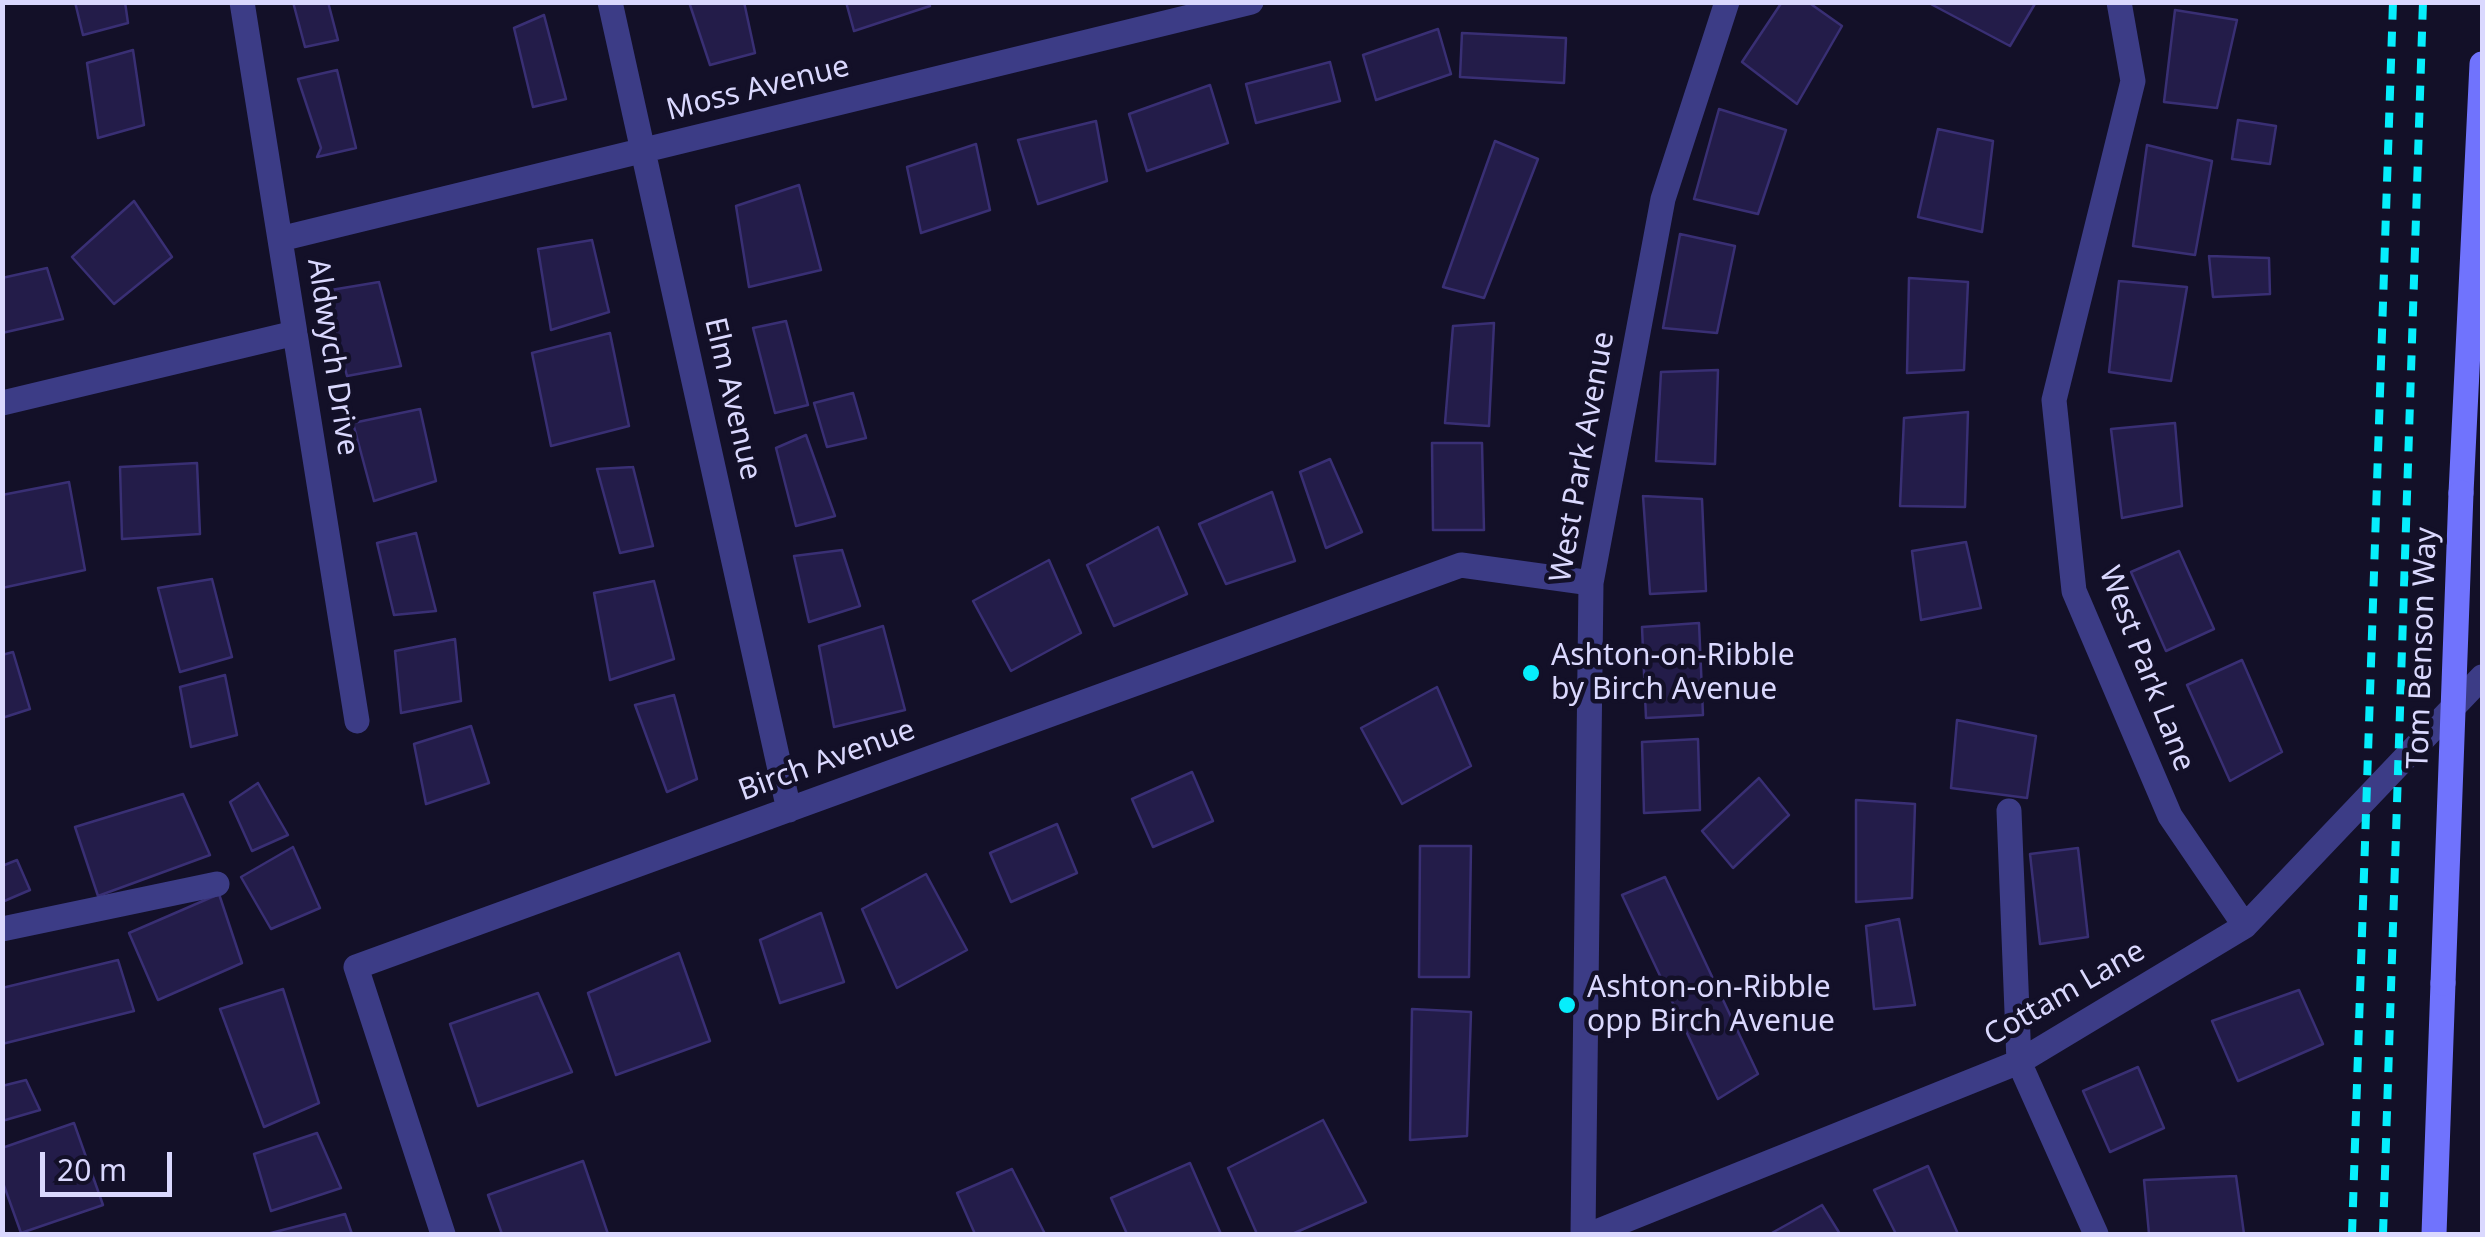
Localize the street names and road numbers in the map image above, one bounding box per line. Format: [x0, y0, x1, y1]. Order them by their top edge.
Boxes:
street label: Moss Avenue [663, 49, 853, 129]
street label: Aldwych Drive [299, 256, 365, 458]
street label: Elm Avenue [696, 314, 768, 484]
street label: West Park Avenue [1543, 329, 1623, 585]
street label: Tom Benson Way [2401, 527, 2445, 769]
street label: West Park Lane [2090, 562, 2202, 776]
street label: Birch Avenue [734, 712, 920, 810]
street label: Cottam Lane [1978, 934, 2152, 1054]

